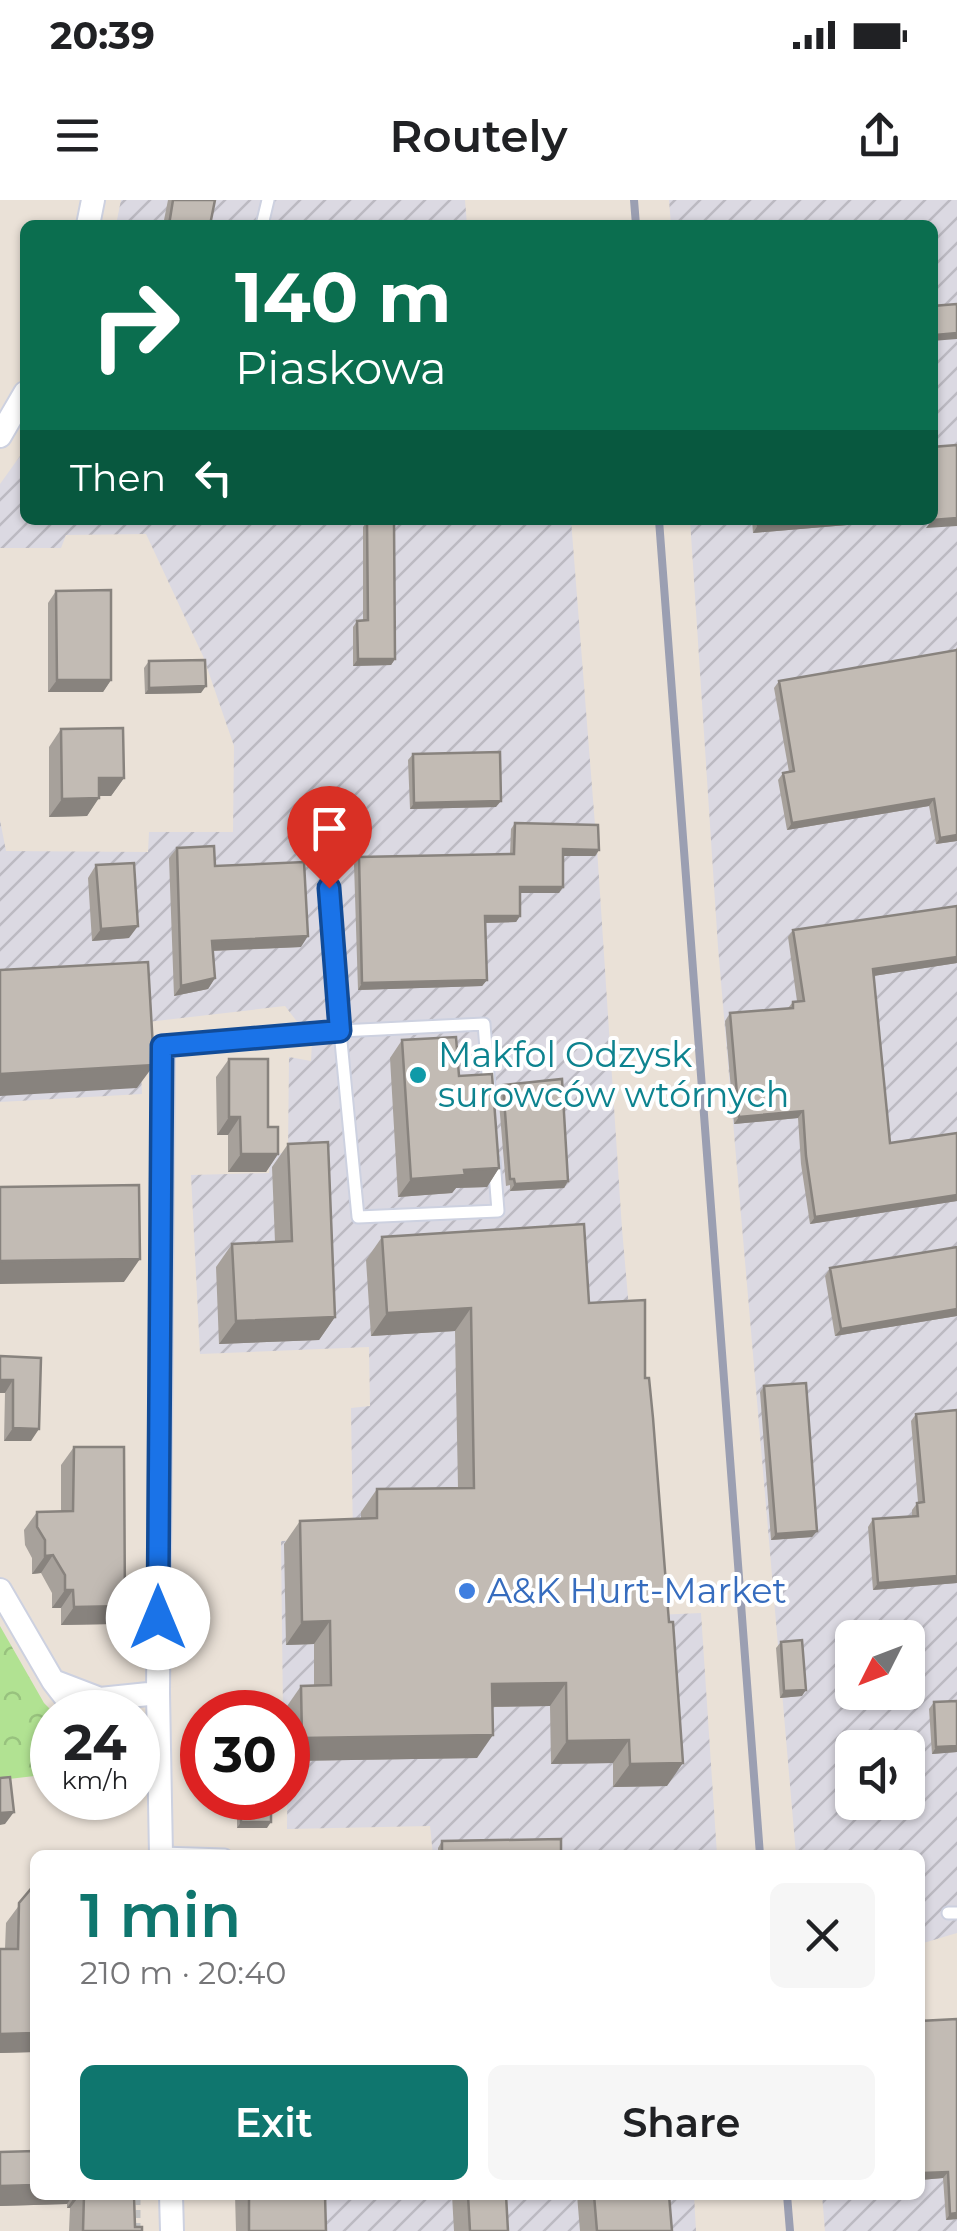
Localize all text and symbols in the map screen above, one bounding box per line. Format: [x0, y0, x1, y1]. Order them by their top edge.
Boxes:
text: 20:39 [50, 12, 155, 59]
icon: menu [50, 108, 105, 163]
text: Routely [390, 108, 567, 163]
icon: share [852, 108, 907, 163]
text: 140 m [235, 254, 451, 340]
icon: right [70, 260, 200, 390]
text: Piaskowa [235, 340, 447, 395]
icon: left [186, 450, 241, 505]
text: Then [70, 454, 166, 501]
pin [287, 786, 372, 889]
icon: arrive [302, 801, 357, 856]
place label: Makfol Odzysk surowców wtórnych [438, 1033, 789, 1116]
marker: Makfol Odzysk surowców wtórnych [407, 1064, 429, 1086]
position arrow [106, 1566, 210, 1670]
place label: A&K Hurt-Market [487, 1569, 787, 1612]
marker: A&K Hurt-Market [456, 1580, 478, 1602]
north arrow [835, 1620, 925, 1710]
map controls [835, 1620, 925, 1820]
speed limit sign: 30 [180, 1690, 310, 1820]
text: 24 [63, 1712, 127, 1773]
button: sound [835, 1730, 925, 1820]
text: km/h [62, 1765, 128, 1795]
text: 1 min [80, 1879, 241, 1952]
button: close [770, 1883, 875, 1988]
text: 210 m · 20:40 [80, 1953, 287, 1992]
button: Exit [80, 2065, 468, 2180]
button: Share [488, 2065, 875, 2180]

